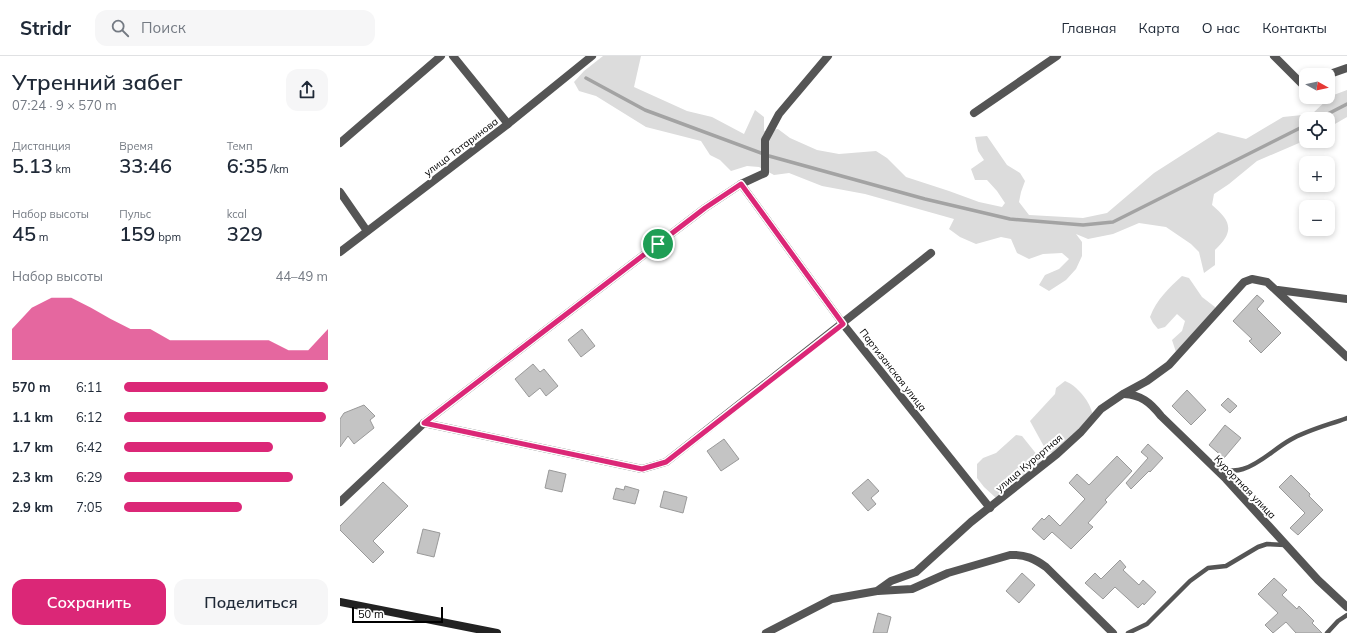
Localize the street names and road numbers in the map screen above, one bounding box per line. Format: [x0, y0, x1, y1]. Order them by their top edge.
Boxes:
street label: улица Татаринова [421, 115, 501, 179]
street label: Партизанская улица [857, 326, 929, 414]
street label: улица Курортная [993, 431, 1065, 495]
street label: Курортная улица [1211, 452, 1279, 522]

